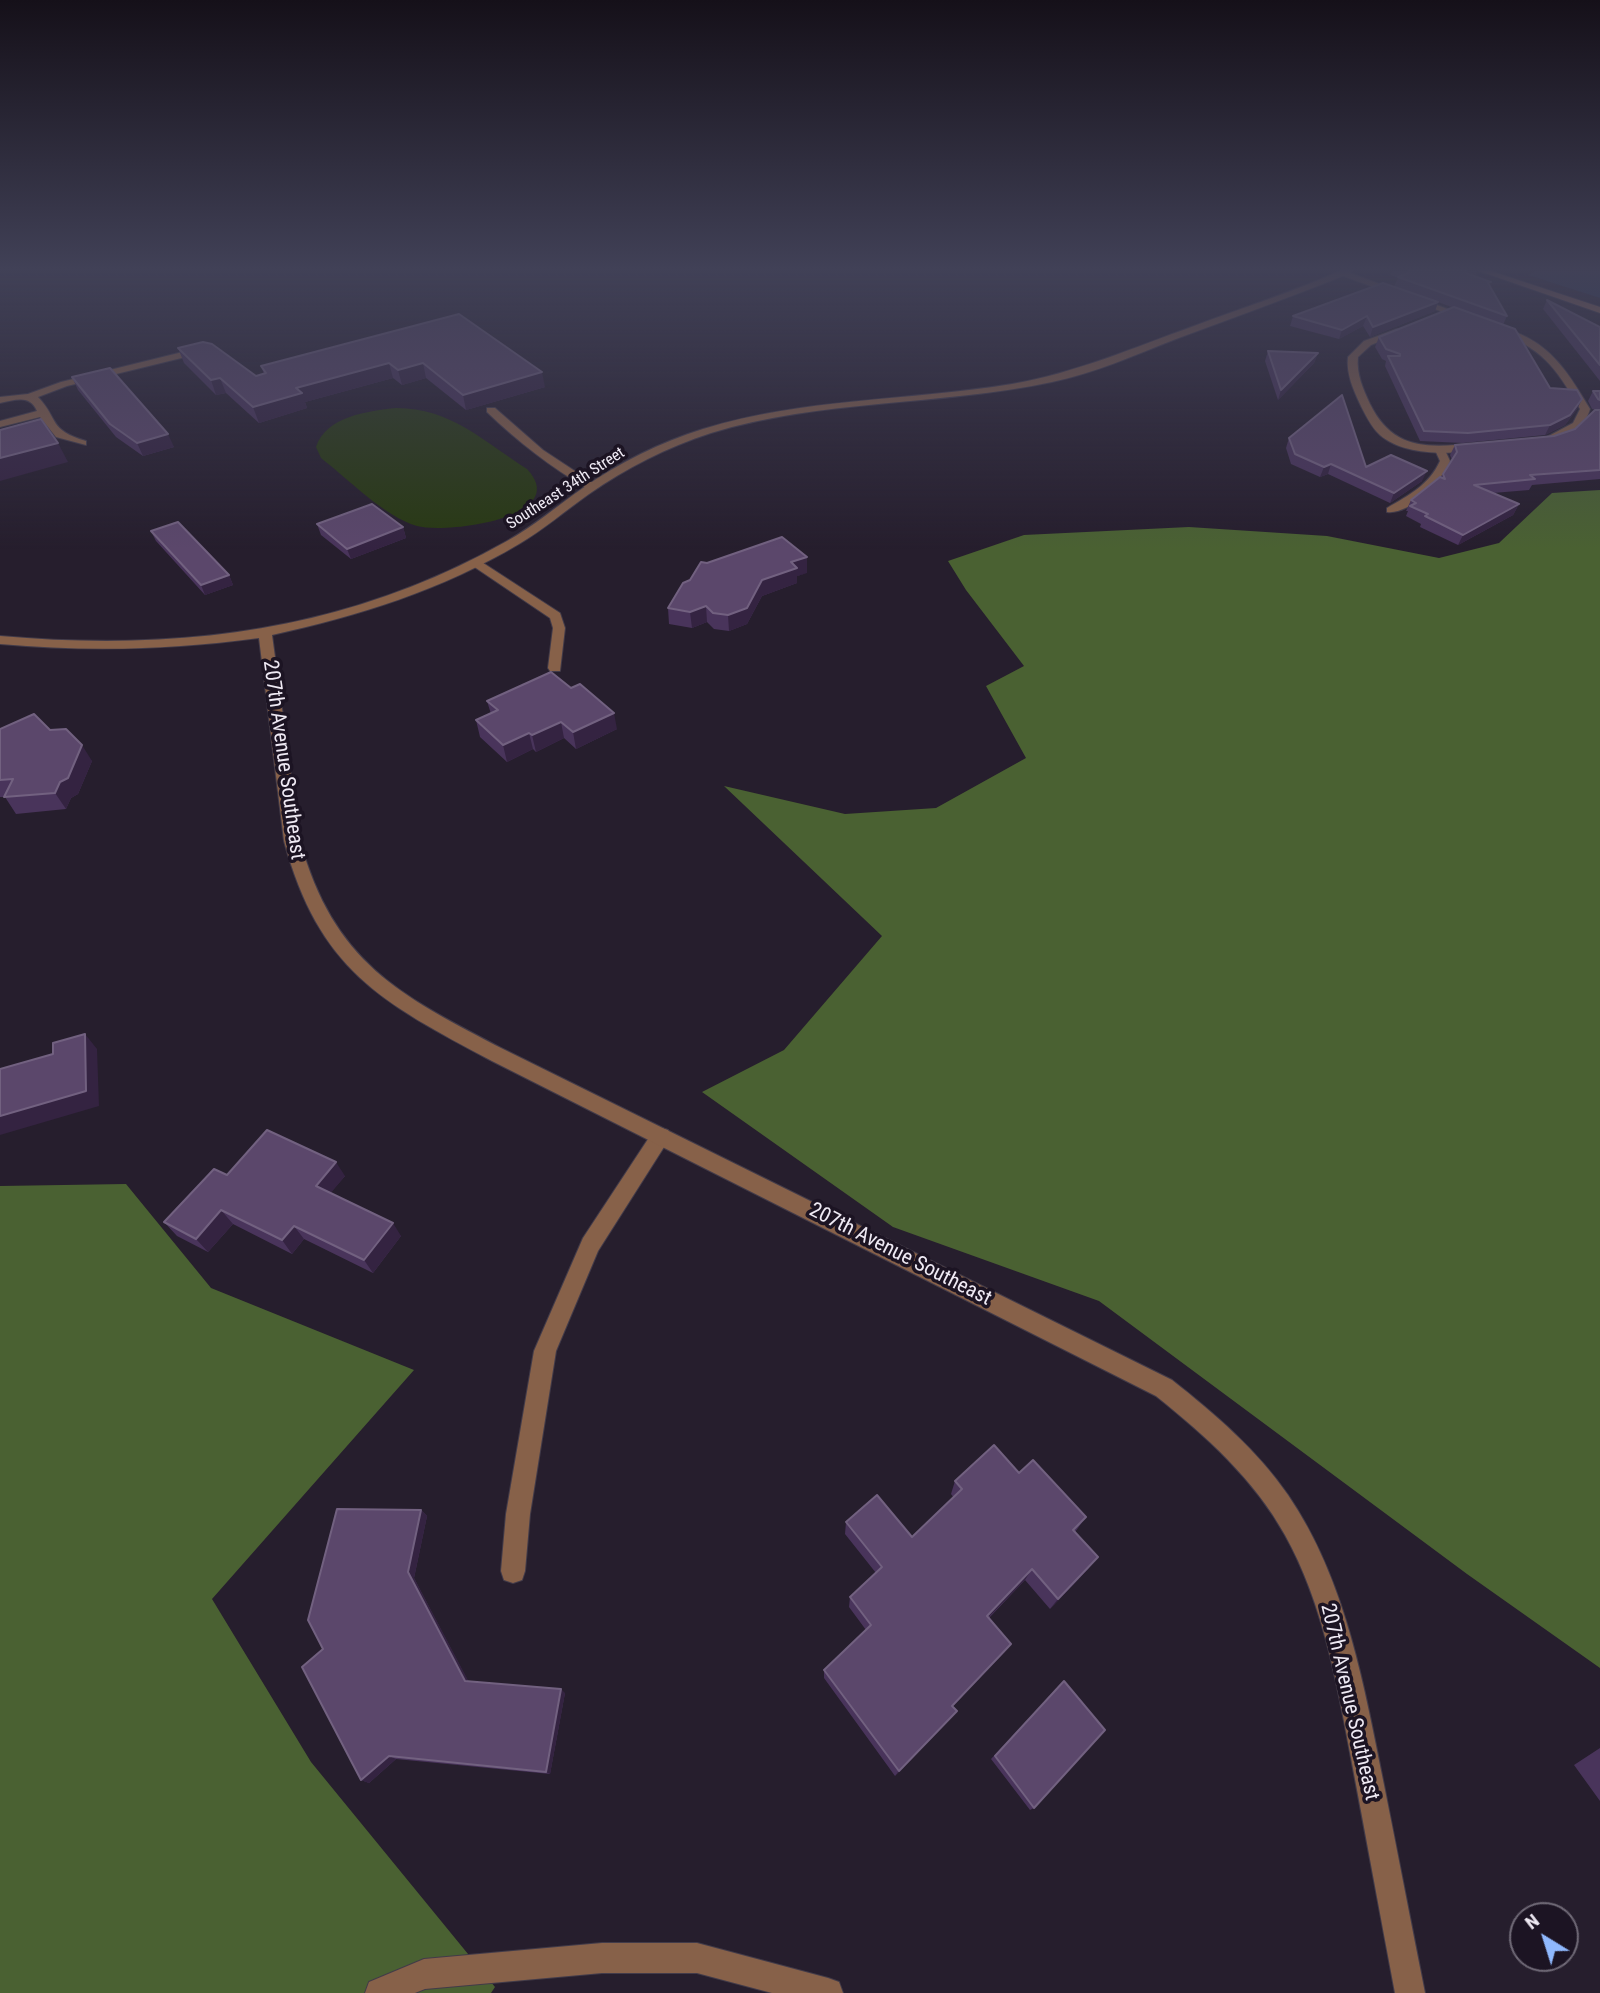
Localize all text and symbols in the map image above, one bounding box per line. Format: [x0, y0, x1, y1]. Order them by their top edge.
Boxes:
street label: Southeast 34th Street [503, 444, 629, 534]
street label: 207th Avenue Southeast [257, 659, 309, 861]
street label: 207th Avenue Southeast [805, 1198, 995, 1312]
street label: 207th Avenue Southeast [1314, 1601, 1384, 1803]
north arrow [1509, 1902, 1579, 1972]
text: N [1520, 1909, 1544, 1934]

